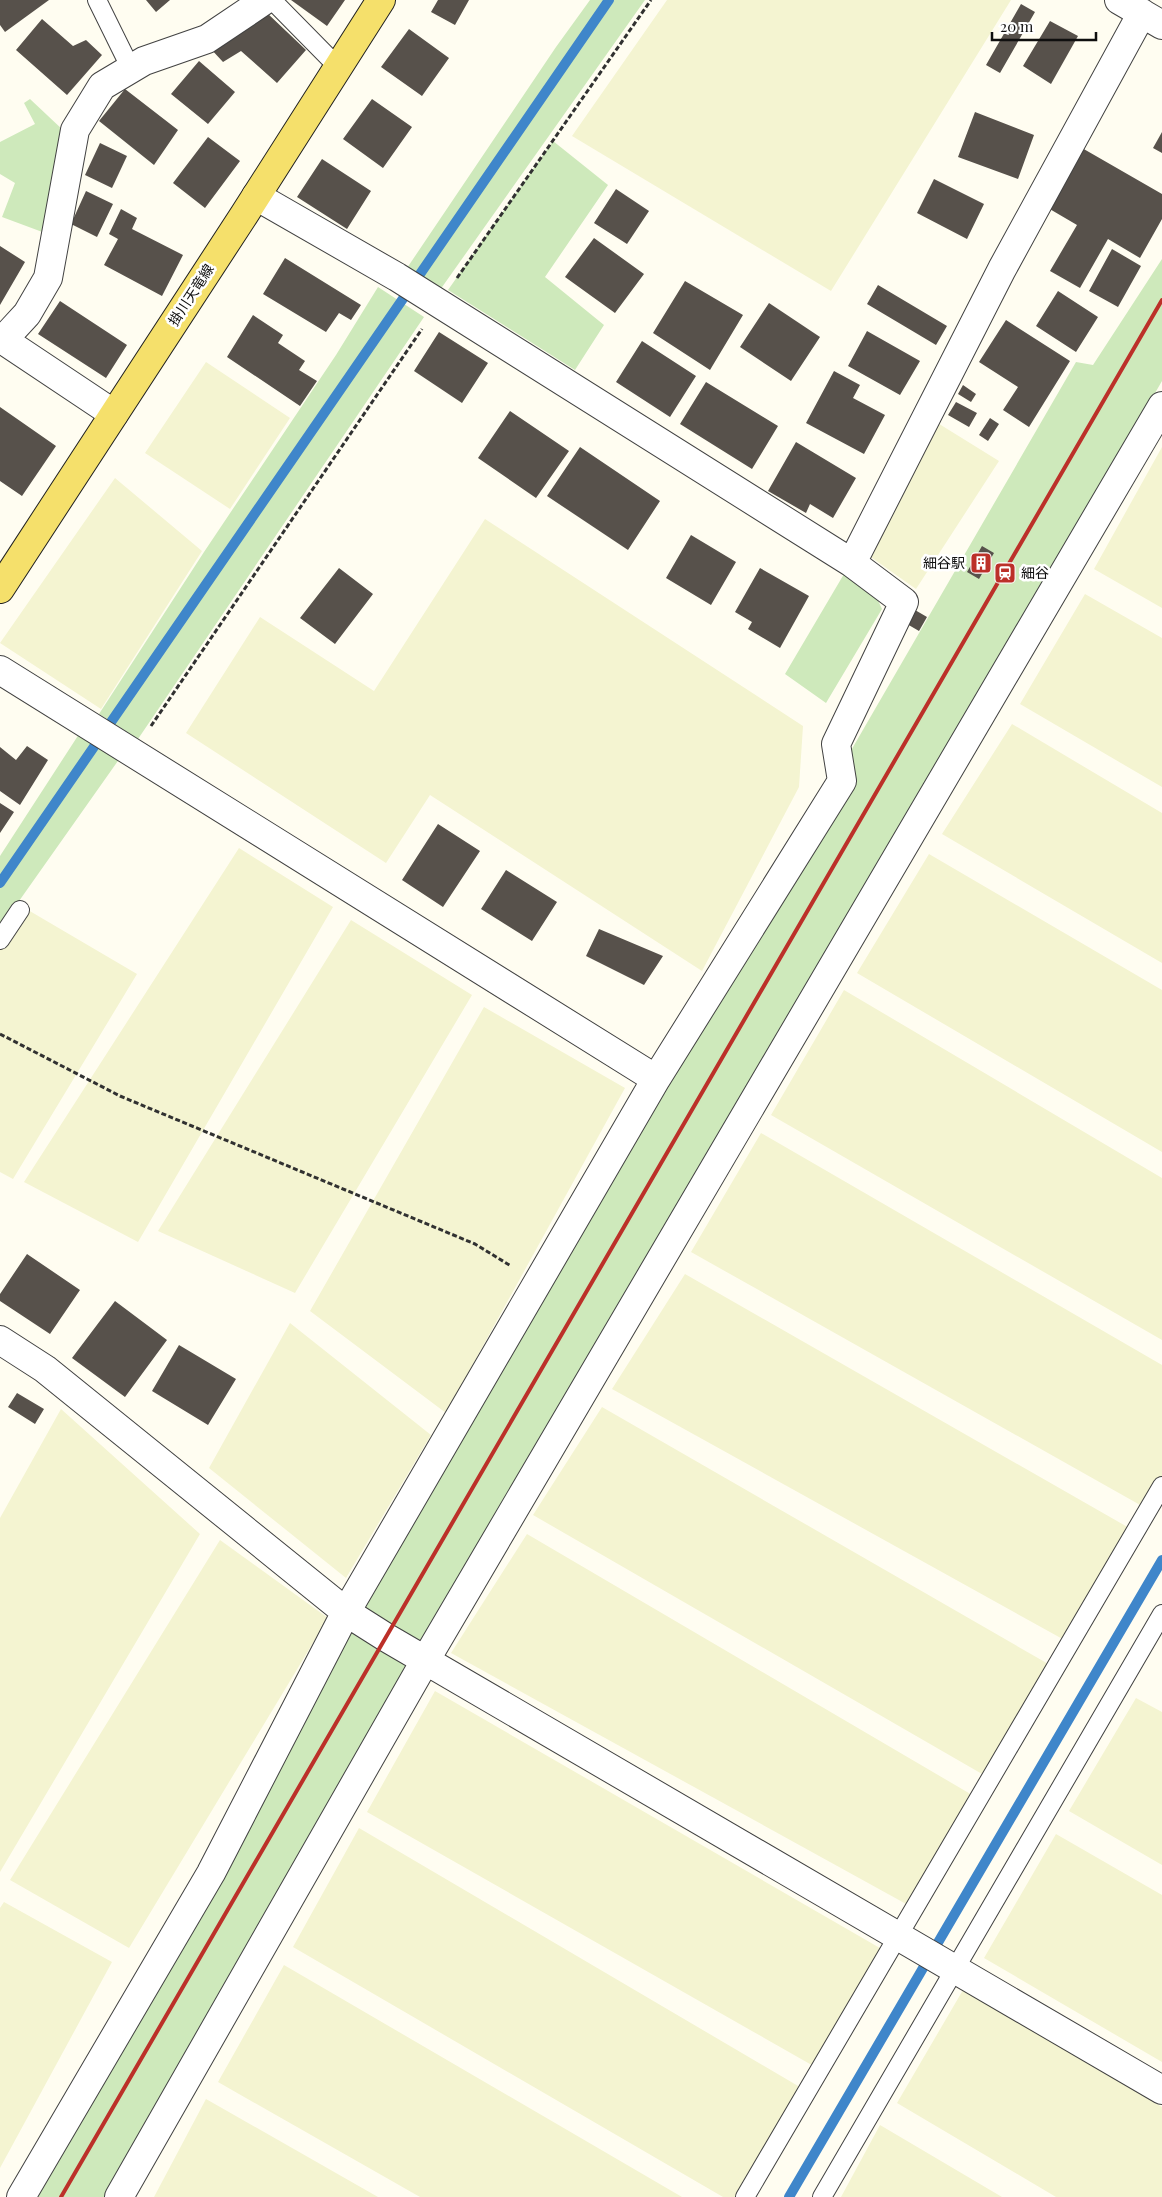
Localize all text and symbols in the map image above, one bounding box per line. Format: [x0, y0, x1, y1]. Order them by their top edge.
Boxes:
scale bar [992, 10, 1096, 42]
text: 20 m [1000, 16, 1034, 36]
street label: 掛川天竜線 [164, 260, 218, 329]
building icon: 細谷駅 [969, 551, 993, 575]
place label: 細谷駅 [923, 553, 965, 572]
station icon: 細谷 [993, 561, 1017, 585]
place label: 細谷 [1021, 563, 1049, 582]

